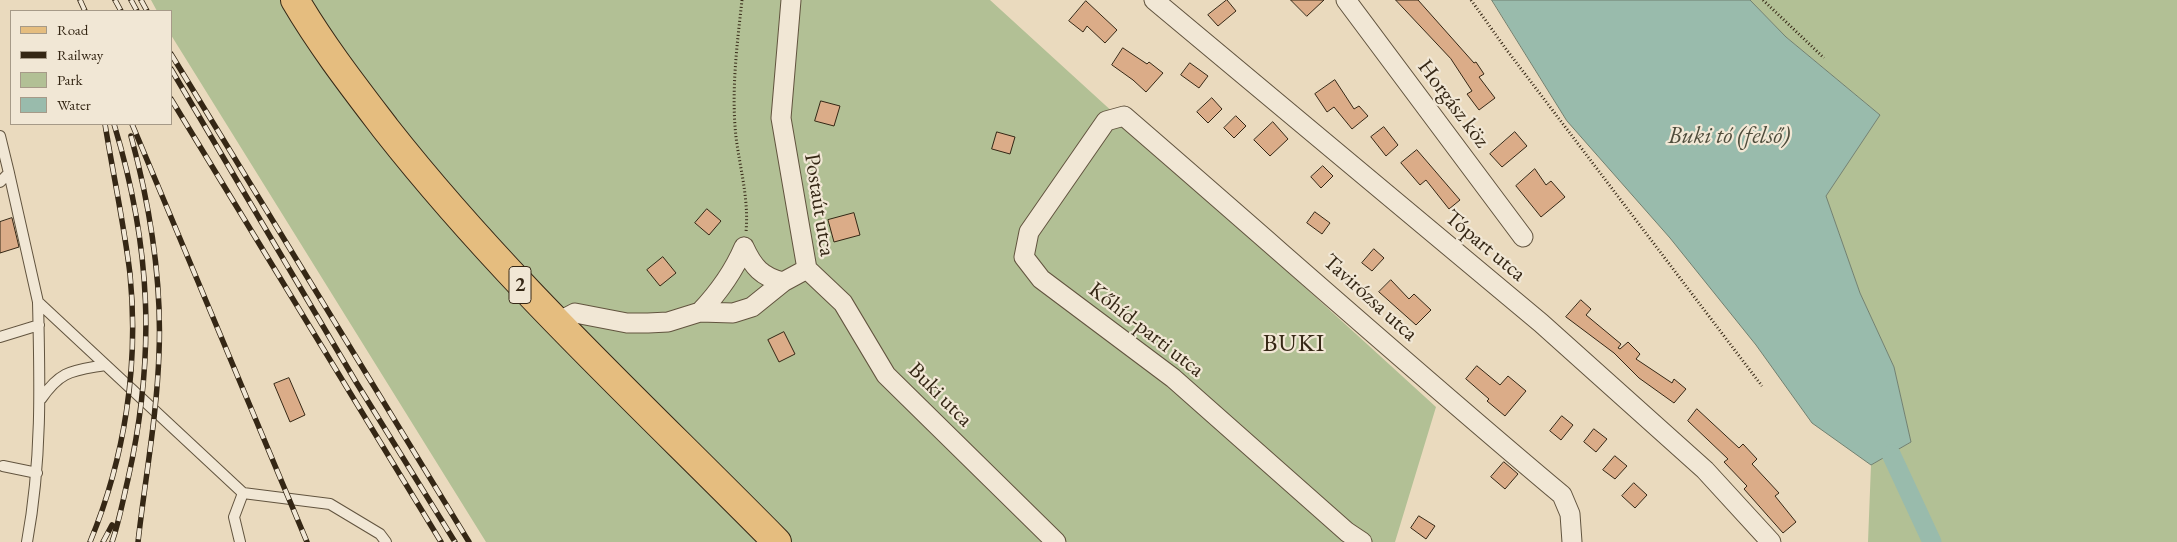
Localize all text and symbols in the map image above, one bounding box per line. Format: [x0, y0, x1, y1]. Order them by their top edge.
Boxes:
legend [10, 10, 172, 125]
text: Road [57, 20, 88, 39]
text: Railway [57, 45, 103, 64]
street label: Horgász köz [1411, 55, 1495, 153]
text: Park [57, 70, 83, 89]
text: Water [57, 95, 91, 114]
water label: Buki tó (felső) [1668, 122, 1790, 150]
street label: Postaút utca [798, 152, 840, 258]
street label: Tópart utca [1439, 205, 1531, 287]
street label: Tavirózsa utca [1317, 249, 1423, 347]
road number: 2 [509, 266, 531, 304]
street label: Kőhíd-parti utca [1083, 277, 1209, 383]
district label: BUKI [1262, 329, 1326, 359]
street label: Buki utca [902, 357, 978, 433]

